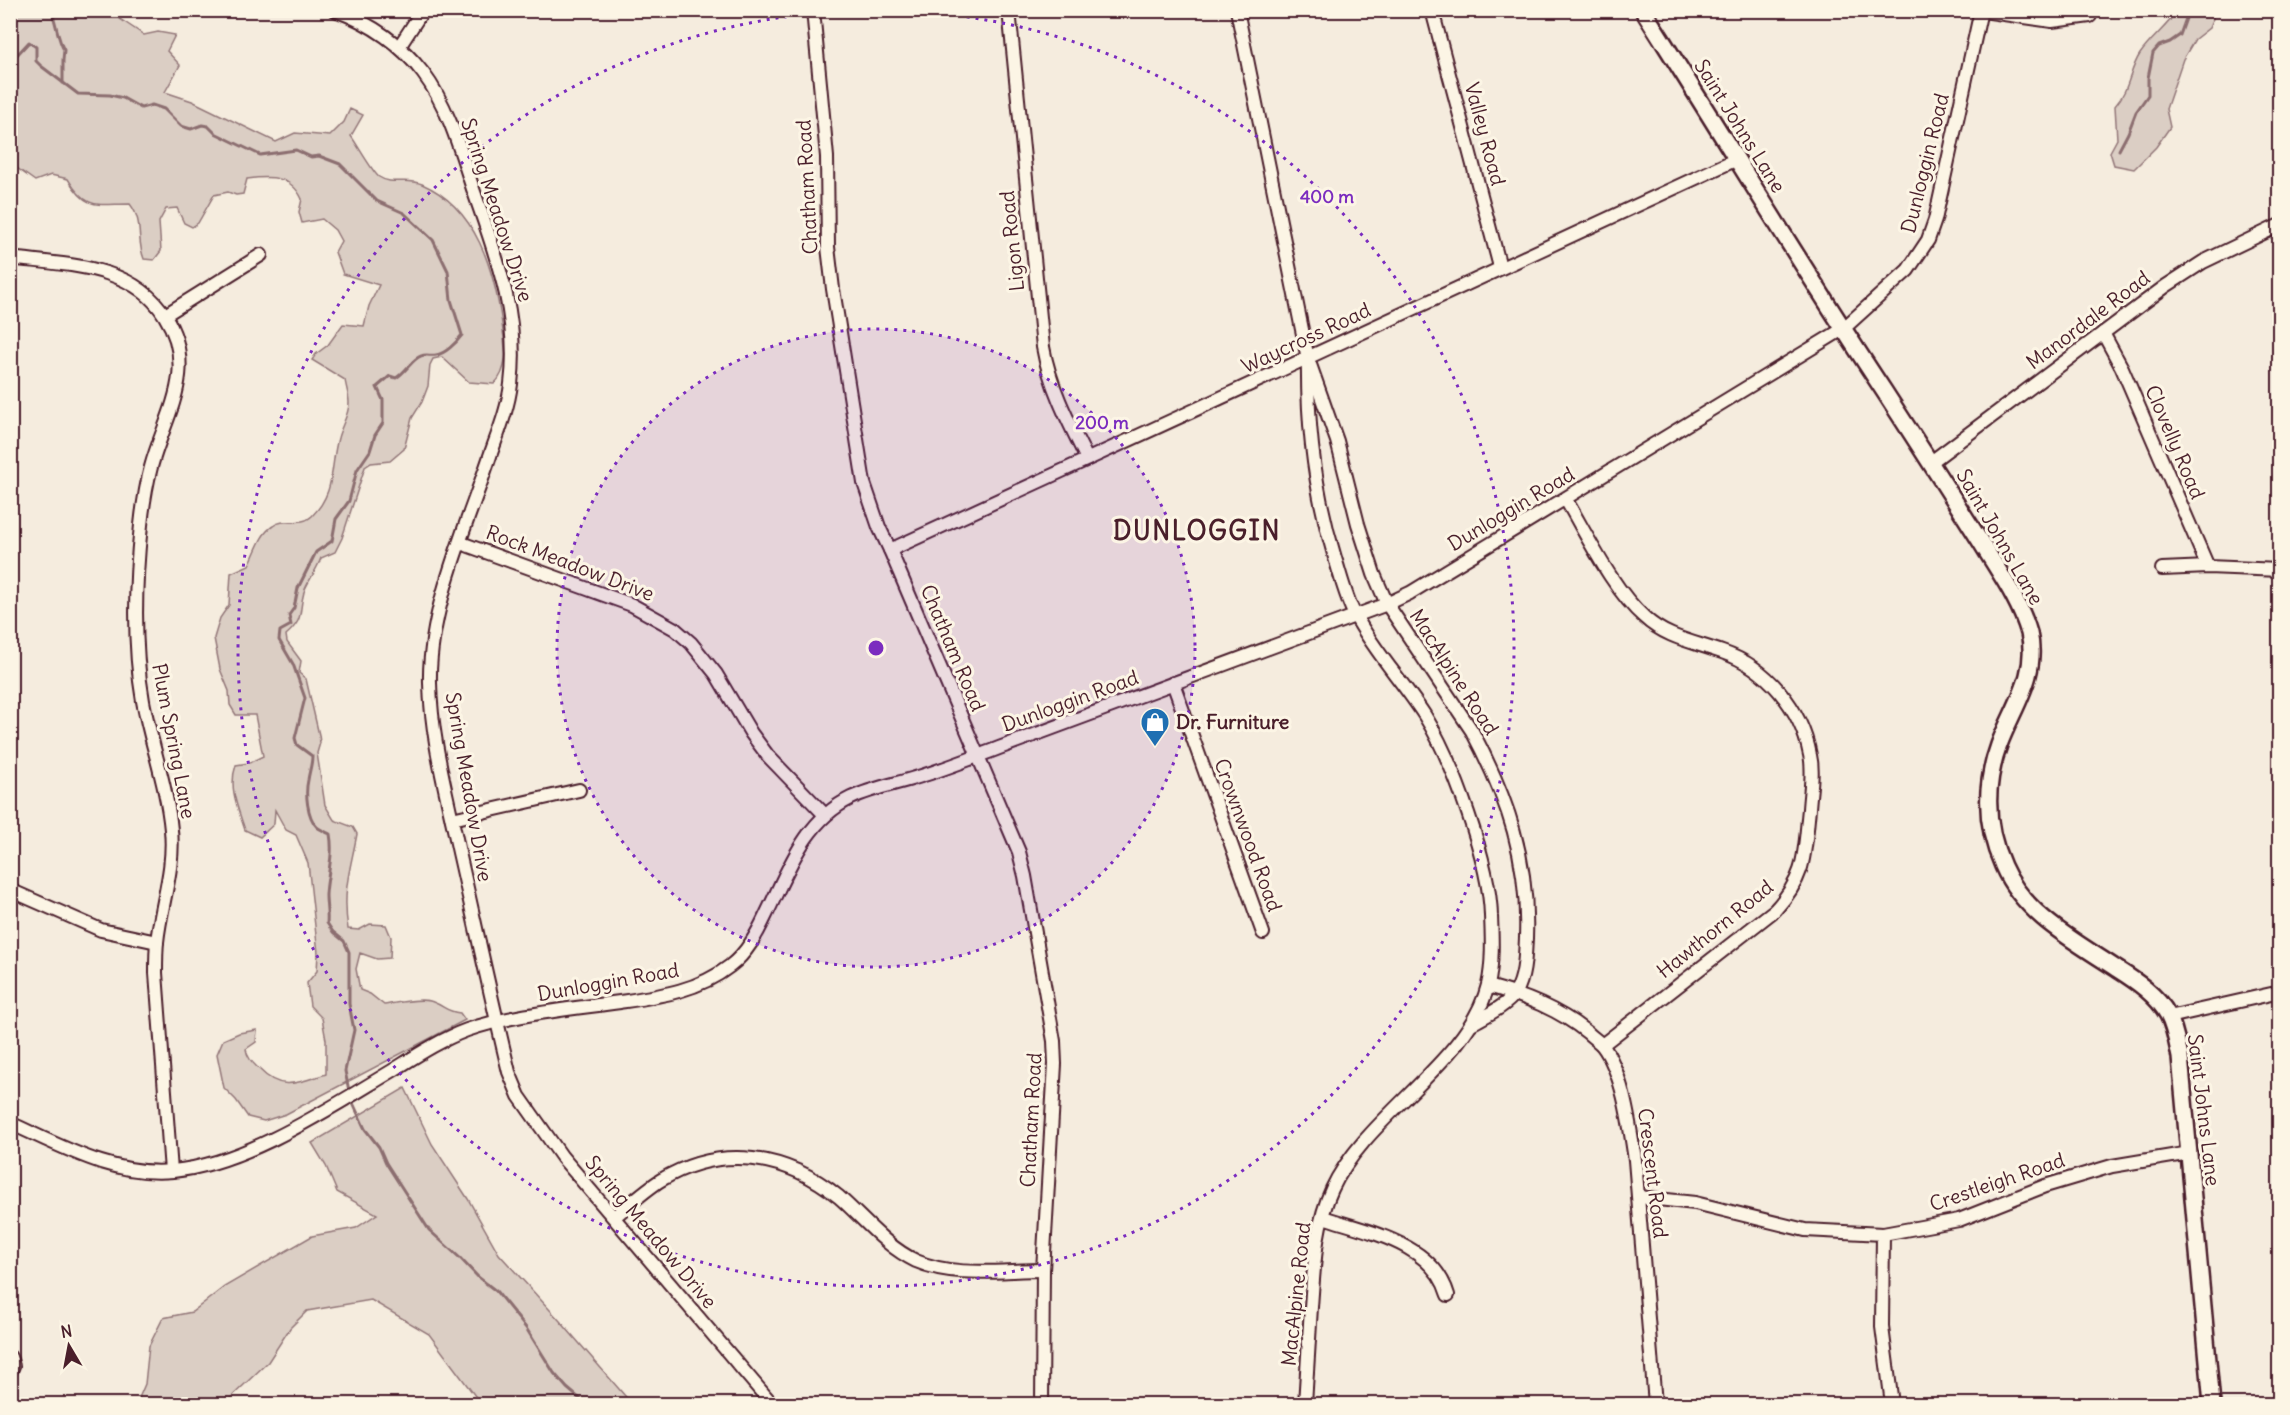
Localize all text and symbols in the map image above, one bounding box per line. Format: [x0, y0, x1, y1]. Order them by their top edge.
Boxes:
street label: Saint Johns Lane [1689, 54, 1792, 197]
street label: Valley Road [1460, 80, 1511, 188]
street label: Dunloggin Road [1895, 90, 1954, 235]
street label: Spring Meadow Drive [456, 115, 539, 305]
street label: Chatham Road [790, 119, 823, 255]
text: 400 m [1300, 185, 1354, 208]
street label: Ligon Road [994, 189, 1029, 293]
street label: Manordale Road [2021, 265, 2155, 374]
street label: Waycross Road [1237, 297, 1374, 378]
street label: Clovelly Road [2140, 381, 2211, 503]
text: 200 m [1075, 411, 1129, 434]
street label: Dunloggin Road [1443, 461, 1579, 556]
street label: Saint Johns Lane [1951, 464, 2049, 609]
district label: DUNLOGGIN [1113, 514, 1281, 547]
street label: Rock Meadow Drive [483, 519, 658, 606]
street label: Chatham Road [916, 581, 991, 715]
street label: MacAlpine Road [1405, 604, 1504, 739]
centre of rings [866, 638, 886, 658]
street label: Plum Spring Lane [147, 661, 202, 821]
street label: Dunloggin Road [998, 664, 1142, 737]
street label: Spring Meadow Drive [441, 690, 498, 883]
shop icon: Dr. Furniture [1139, 706, 1171, 748]
place label: Dr. Furniture [1176, 709, 1290, 734]
street label: Crownwood Road [1209, 755, 1288, 915]
street label: Hawthorn Road [1651, 874, 1778, 983]
street label: Dunloggin Road [535, 957, 681, 1006]
street label: Saint Johns Lane [2183, 1033, 2226, 1187]
street label: Chatham Road [1014, 1052, 1047, 1188]
street label: Crescent Road [1633, 1106, 1674, 1240]
street label: Crestleigh Road [1926, 1147, 2068, 1216]
street label: Spring Meadow Drive [580, 1150, 723, 1313]
street label: MacAlpine Road [1276, 1220, 1316, 1367]
north arrow [39, 1316, 99, 1376]
text: N [59, 1320, 74, 1342]

